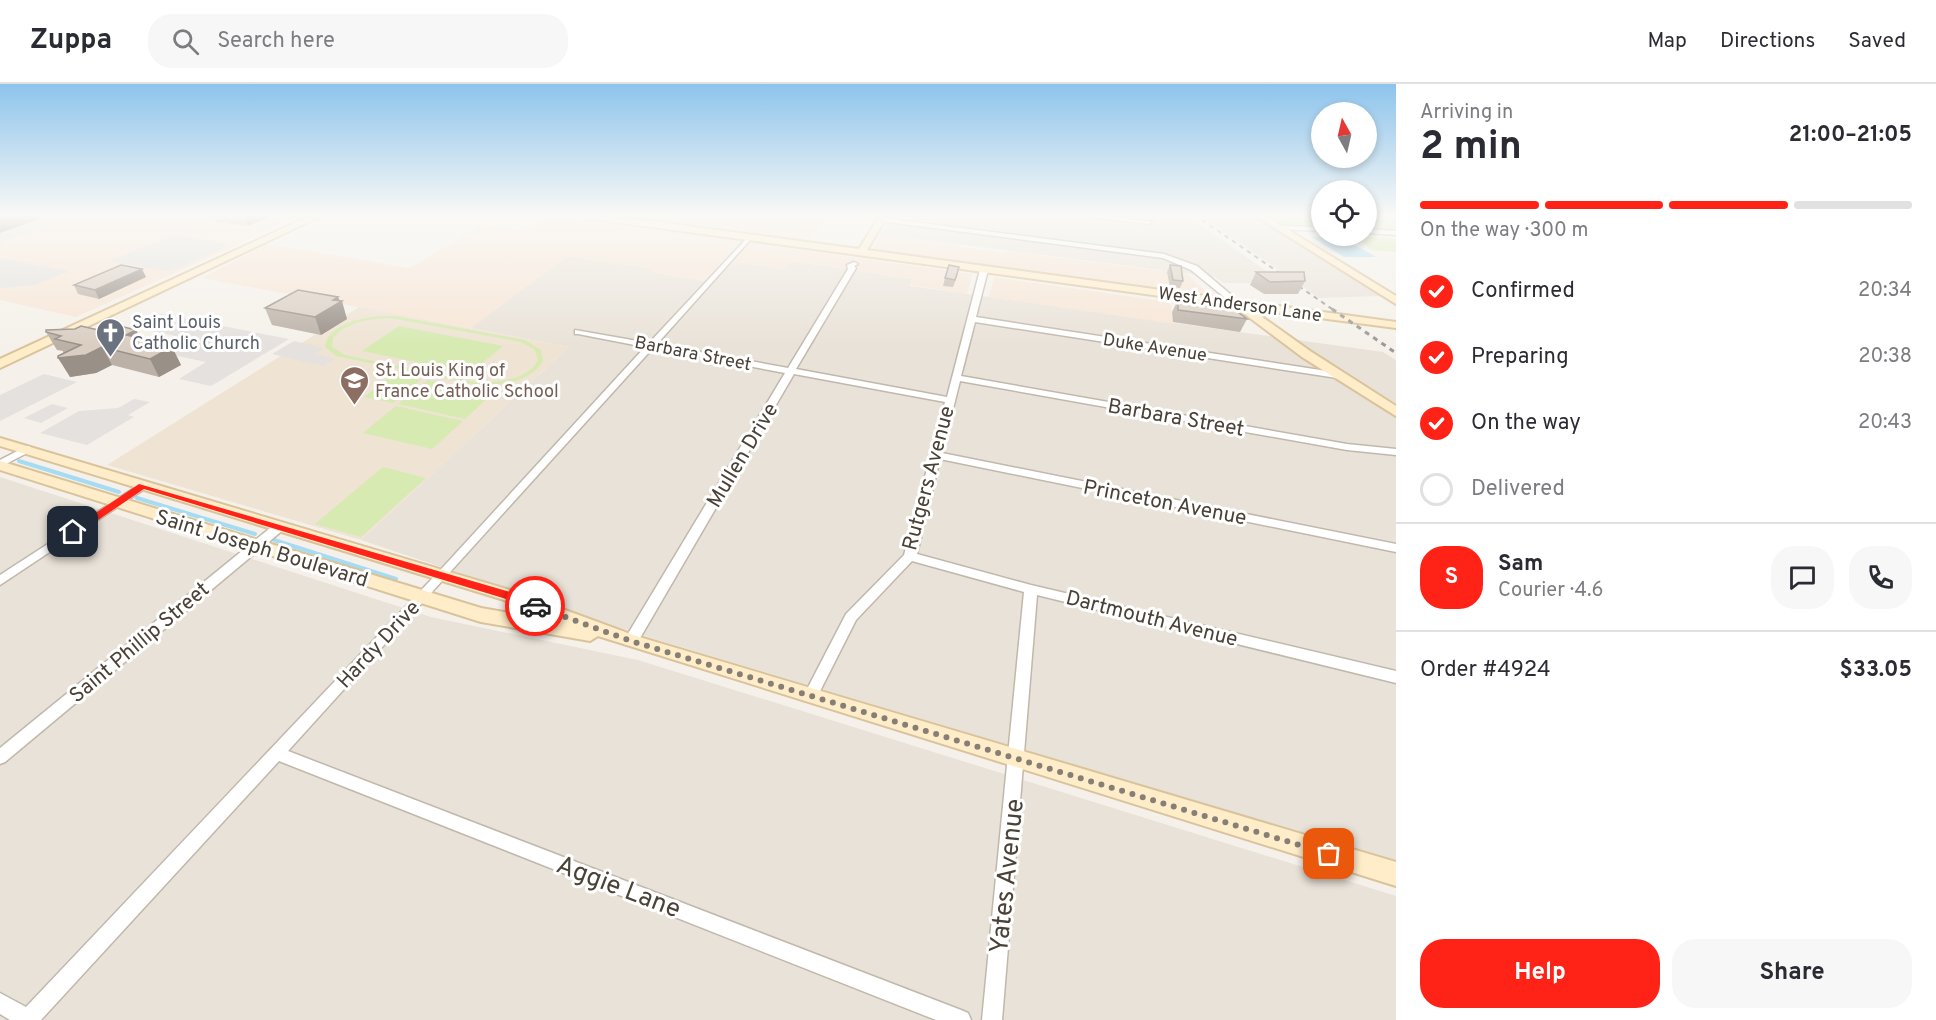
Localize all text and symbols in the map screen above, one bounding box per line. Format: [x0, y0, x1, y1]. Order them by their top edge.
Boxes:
search box [148, 14, 568, 68]
text: Zuppa [30, 23, 112, 59]
icon: search [169, 25, 202, 58]
text: Search here [217, 28, 335, 55]
text: Map [1647, 28, 1687, 55]
text: Directions [1720, 28, 1815, 55]
text: Saved [1848, 28, 1906, 55]
text: Arriving in [1420, 100, 1513, 126]
north arrow [1311, 102, 1377, 168]
map controls [1311, 102, 1377, 246]
text: 21:00–21:05 [1789, 122, 1912, 149]
text: 2 min [1420, 124, 1522, 173]
button: locate [1311, 180, 1377, 246]
text: On the way · 300 m [1420, 218, 1588, 244]
icon: check [1420, 275, 1453, 308]
text: Confirmed [1471, 278, 1575, 305]
text: 20:34 [1858, 278, 1912, 304]
street label: West Anderson Lane [1157, 283, 1323, 328]
place label: Saint Louis Catholic Church [132, 312, 260, 356]
church icon: Saint Louis Catholic Church [95, 316, 127, 358]
street label: Duke Avenue [1101, 329, 1208, 368]
street label: Barbara Street [632, 332, 753, 377]
icon: check [1420, 341, 1453, 374]
text: Preparing [1471, 344, 1569, 371]
text: 20:38 [1858, 344, 1912, 370]
place label: St. Louis King of France Catholic School [375, 360, 559, 404]
school or university icon: St. Louis King of France Catholic School [338, 364, 370, 406]
street label: Barbara Street [1105, 393, 1246, 444]
street label: Mullen Drive [701, 398, 785, 513]
street label: Rutgers Avenue [897, 403, 962, 554]
icon: check [1420, 407, 1453, 440]
text: On the way [1471, 410, 1581, 437]
text: 20:43 [1858, 410, 1912, 436]
street label: Princeton Avenue [1081, 474, 1249, 533]
text: Delivered [1471, 476, 1565, 503]
street label: Saint Joseph Boulevard [152, 504, 371, 595]
pin [47, 506, 98, 557]
icon: home [56, 515, 89, 548]
button: chat [1771, 546, 1834, 609]
button: phone [1849, 546, 1912, 609]
text: Sam [1498, 551, 1543, 578]
text: S [1445, 564, 1458, 591]
courier [505, 576, 565, 636]
street label: Saint Phillip Street [64, 577, 216, 710]
text: Courier · 4.6 [1498, 578, 1603, 604]
street label: Dartmouth Avenue [1063, 585, 1240, 654]
icon: car [519, 590, 552, 623]
street label: Hardy Drive [331, 595, 427, 695]
text: Order #4924 [1420, 657, 1551, 684]
text: $33.05 [1840, 657, 1912, 684]
street label: Yates Avenue [984, 797, 1033, 955]
pin [1303, 828, 1354, 879]
icon: bag [1312, 837, 1345, 870]
street label: Aggie Lane [551, 849, 685, 927]
button: Help [1420, 939, 1660, 1008]
button: Share [1672, 939, 1912, 1008]

